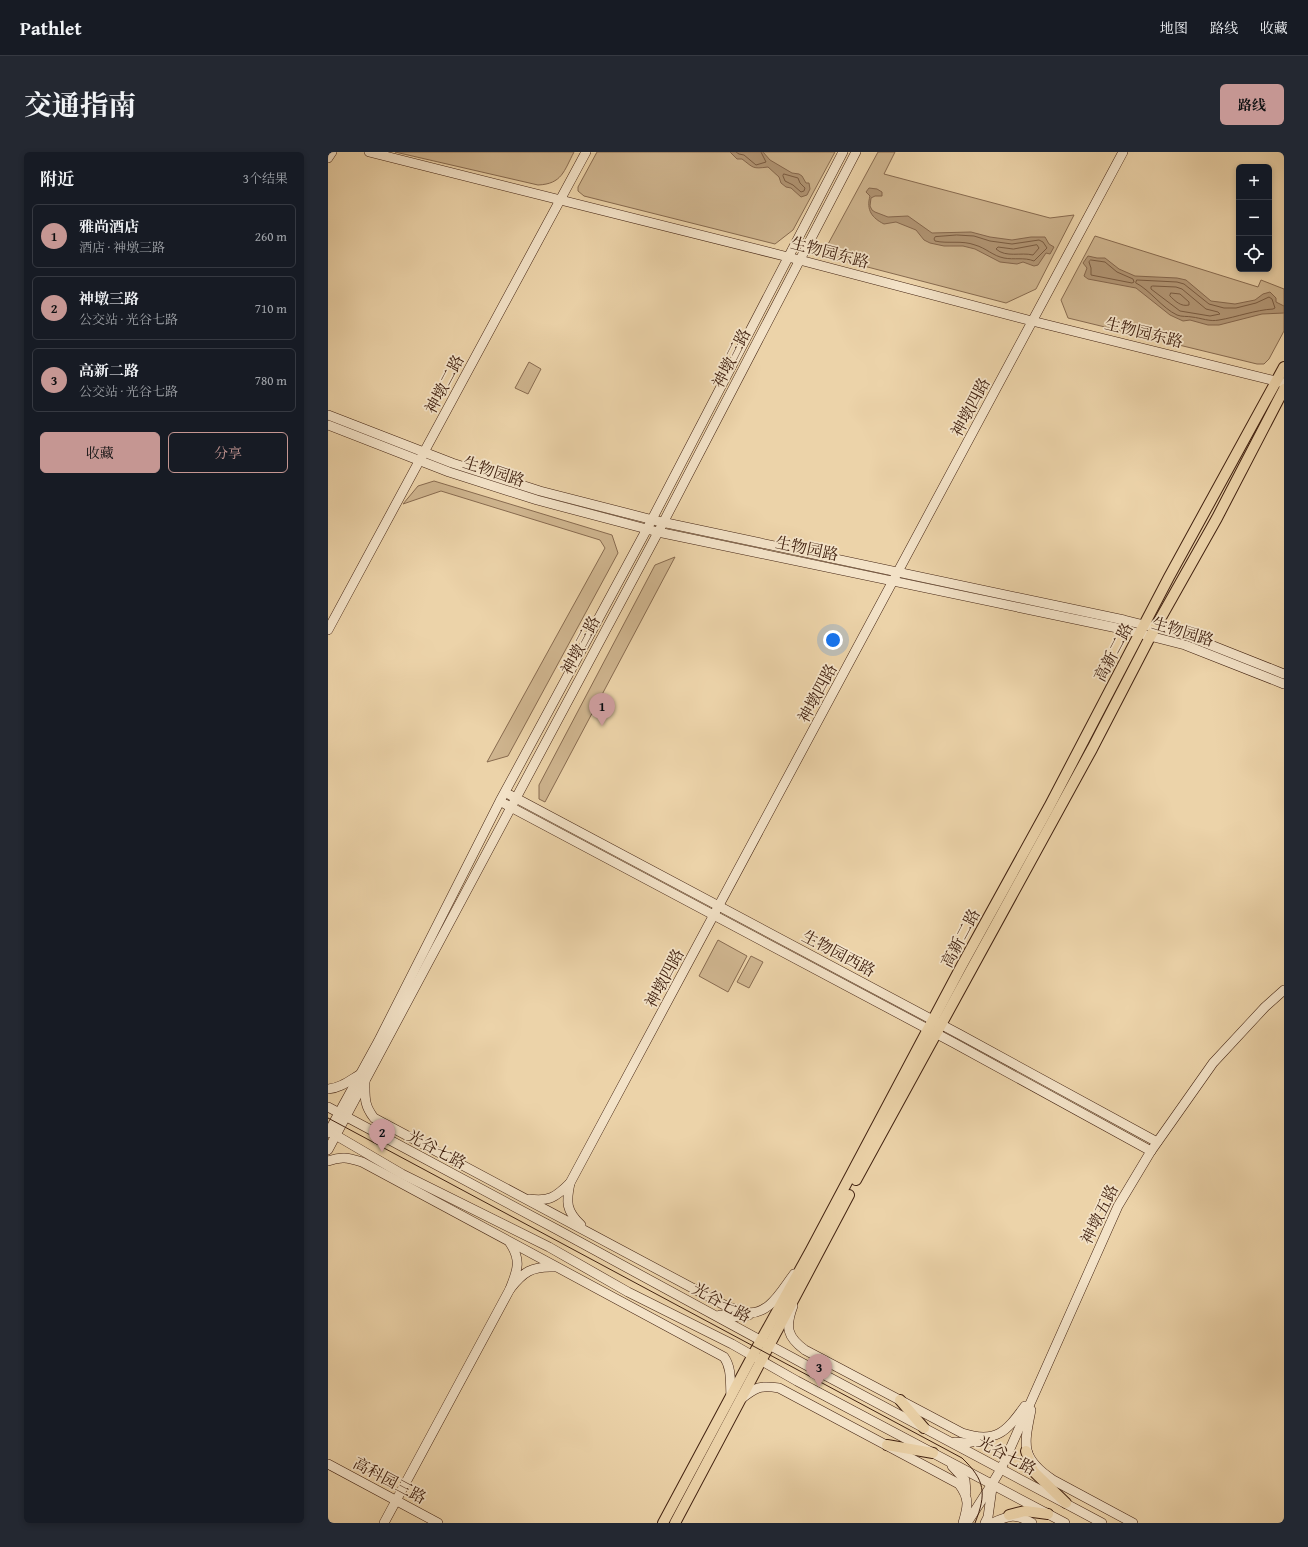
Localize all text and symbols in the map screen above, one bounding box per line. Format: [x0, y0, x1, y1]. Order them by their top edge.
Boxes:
text: Pathlet [20, 14, 82, 42]
text: 地图 [1160, 18, 1188, 38]
text: 路线 [1210, 18, 1238, 38]
text: 收藏 [1260, 18, 1288, 38]
text: 交通指南 [24, 84, 136, 125]
button: 路线 [1220, 84, 1284, 125]
map controls [1236, 164, 1272, 272]
button: + [1236, 164, 1272, 200]
text: 附近 [40, 166, 74, 191]
text: 3个结果 [243, 169, 288, 188]
button: − [1236, 200, 1272, 236]
text: 雅尚酒店 [79, 216, 139, 237]
text: 1 [51, 227, 57, 246]
text: 260 m [255, 227, 287, 246]
street label: 生物园东路 [788, 230, 872, 274]
button: locate [1236, 236, 1272, 272]
text: 酒店 · 神墩三路 [79, 238, 165, 257]
text: 神墩三路 [79, 288, 139, 309]
text: 2 [51, 299, 57, 318]
text: 710 m [255, 299, 287, 318]
text: 公交站 · 光谷七路 [79, 310, 178, 329]
street label: 生物园东路 [1102, 311, 1186, 353]
street label: 神墩三路 [706, 324, 756, 392]
street label: 神墩二路 [418, 350, 470, 418]
text: 高新二路 [79, 360, 139, 381]
text: 3 [51, 371, 57, 390]
text: 780 m [255, 371, 287, 390]
street label: 神墩四路 [944, 373, 996, 441]
text: 公交站 · 光谷七路 [79, 382, 178, 401]
button: 收藏 [40, 432, 160, 473]
button: 分享 [168, 432, 288, 473]
street label: 生物园路 [460, 450, 528, 492]
street label: 生物园路 [773, 530, 841, 566]
street label: 生物园路 [1149, 610, 1217, 652]
street label: 神墩三路 [554, 611, 606, 679]
street label: 高新二路 [1087, 618, 1139, 686]
your location [823, 630, 843, 650]
street label: 神墩四路 [791, 659, 843, 727]
pin: 1 [589, 693, 615, 726]
street label: 高新二路 [934, 904, 986, 972]
street label: 生物园西路 [798, 924, 880, 982]
street label: 神墩四路 [638, 944, 690, 1012]
pin: 2 [369, 1119, 395, 1152]
street label: 光谷七路 [403, 1123, 471, 1175]
street label: 神墩五路 [1074, 1180, 1124, 1248]
street label: 光谷七路 [688, 1276, 756, 1328]
pin: 3 [806, 1354, 832, 1387]
street label: 光谷七路 [973, 1429, 1041, 1481]
street label: 高科园三路 [349, 1451, 431, 1509]

